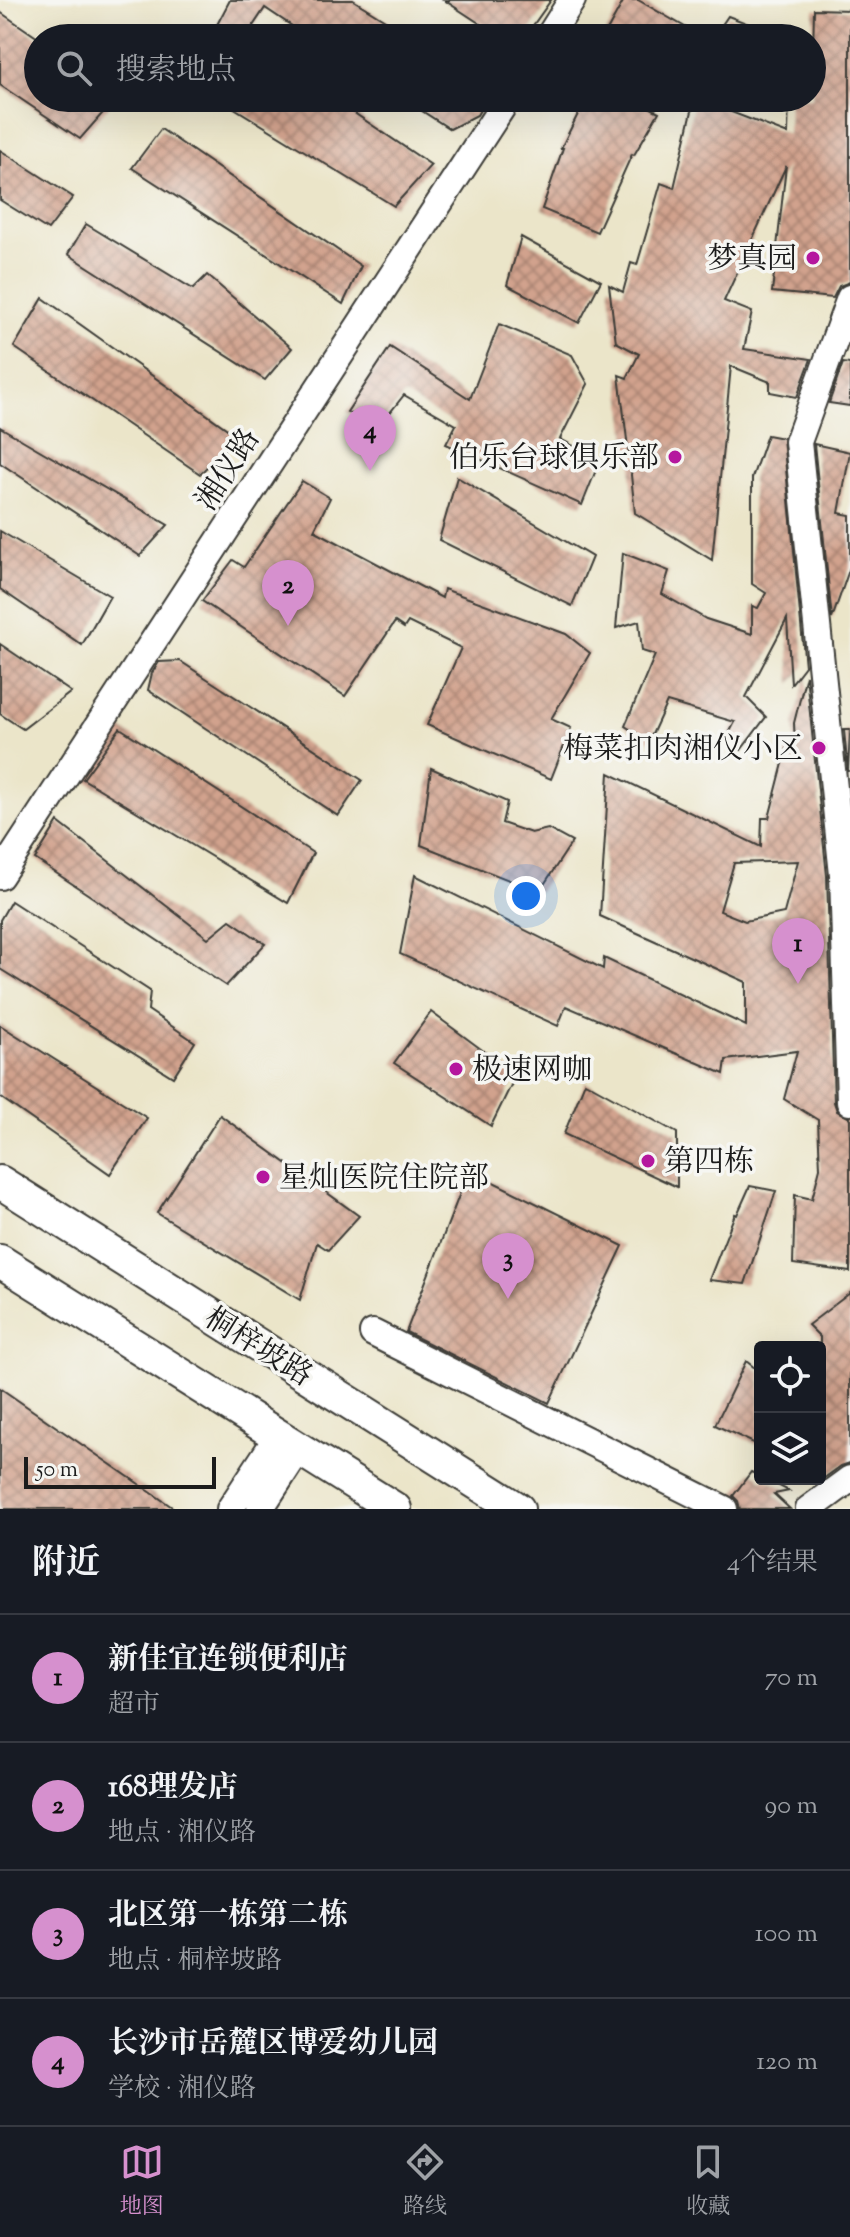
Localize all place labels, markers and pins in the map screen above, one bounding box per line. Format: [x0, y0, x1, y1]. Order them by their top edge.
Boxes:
place label: 梦真园 [707, 239, 797, 282]
marker: 梦真园 [804, 249, 822, 267]
pin: 4 [344, 405, 396, 471]
place label: 伯乐台球俱乐部 [449, 438, 659, 481]
marker: 伯乐台球俱乐部 [666, 448, 684, 466]
pin: 2 [262, 560, 314, 626]
place label: 梅菜扣肉湘仪小区 [563, 729, 803, 772]
marker: 梅菜扣肉湘仪小区 [810, 739, 828, 757]
pin: 1 [772, 918, 824, 984]
place label: 极速网咖 [472, 1050, 592, 1093]
marker: 极速网咖 [447, 1060, 465, 1078]
place label: 第四栋 [664, 1142, 754, 1185]
marker: 第四栋 [639, 1152, 657, 1170]
place label: 星灿医院住院部 [279, 1158, 489, 1201]
marker: 星灿医院住院部 [254, 1168, 272, 1186]
pin: 3 [482, 1233, 534, 1299]

